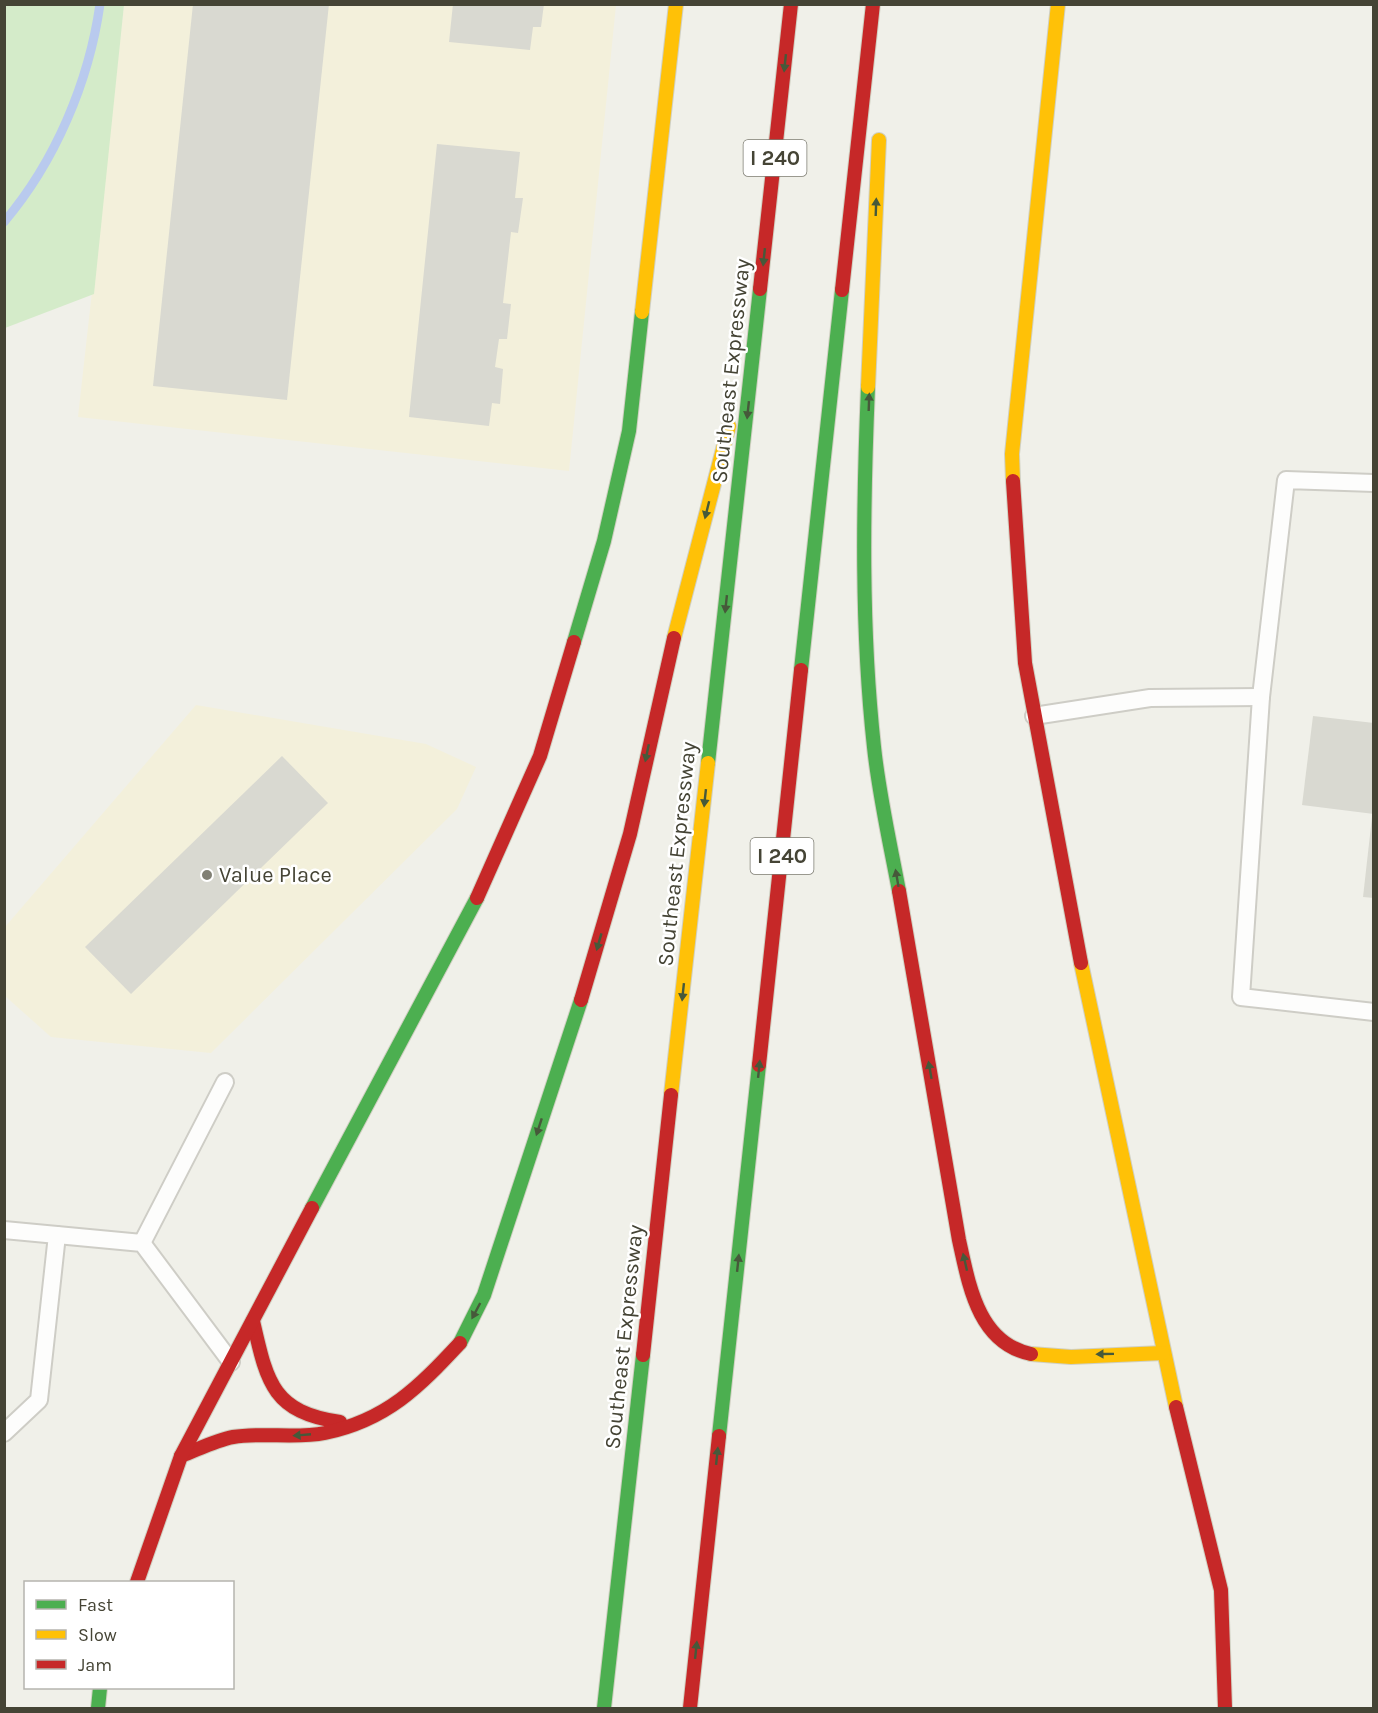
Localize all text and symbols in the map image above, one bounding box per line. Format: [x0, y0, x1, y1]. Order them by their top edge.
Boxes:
one-way arrow [780, 53, 789, 72]
road number: I 240 [744, 140, 806, 176]
one-way arrow [872, 198, 881, 217]
one-way arrow [759, 247, 769, 266]
street label: Southeast Expressway [706, 257, 756, 485]
one-way arrow [864, 392, 873, 411]
one-way arrow [743, 401, 752, 420]
one-way arrow [702, 500, 712, 519]
one-way arrow [721, 595, 731, 614]
street label: Southeast Expressway [652, 740, 702, 968]
one-way arrow [642, 744, 651, 763]
one-way arrow [700, 789, 709, 808]
road number: I 240 [750, 838, 814, 874]
place label: Value Place [219, 862, 332, 888]
marker: Value Place [200, 868, 214, 882]
one-way arrow [892, 869, 901, 888]
one-way arrow [594, 933, 603, 951]
one-way arrow [678, 982, 688, 1001]
one-way arrow [754, 1059, 764, 1078]
one-way arrow [925, 1061, 934, 1080]
one-way arrow [533, 1118, 543, 1136]
street label: Southeast Expressway [599, 1223, 649, 1451]
one-way arrow [733, 1253, 743, 1272]
one-way arrow [959, 1253, 969, 1271]
one-way arrow [471, 1303, 481, 1320]
one-way arrow [1095, 1350, 1114, 1359]
one-way arrow [293, 1430, 312, 1440]
one-way arrow [712, 1447, 722, 1466]
legend [24, 1581, 234, 1689]
text: Fast [78, 1594, 113, 1616]
text: Slow [78, 1624, 117, 1646]
one-way arrow [691, 1641, 701, 1660]
text: Jam [78, 1654, 112, 1676]

